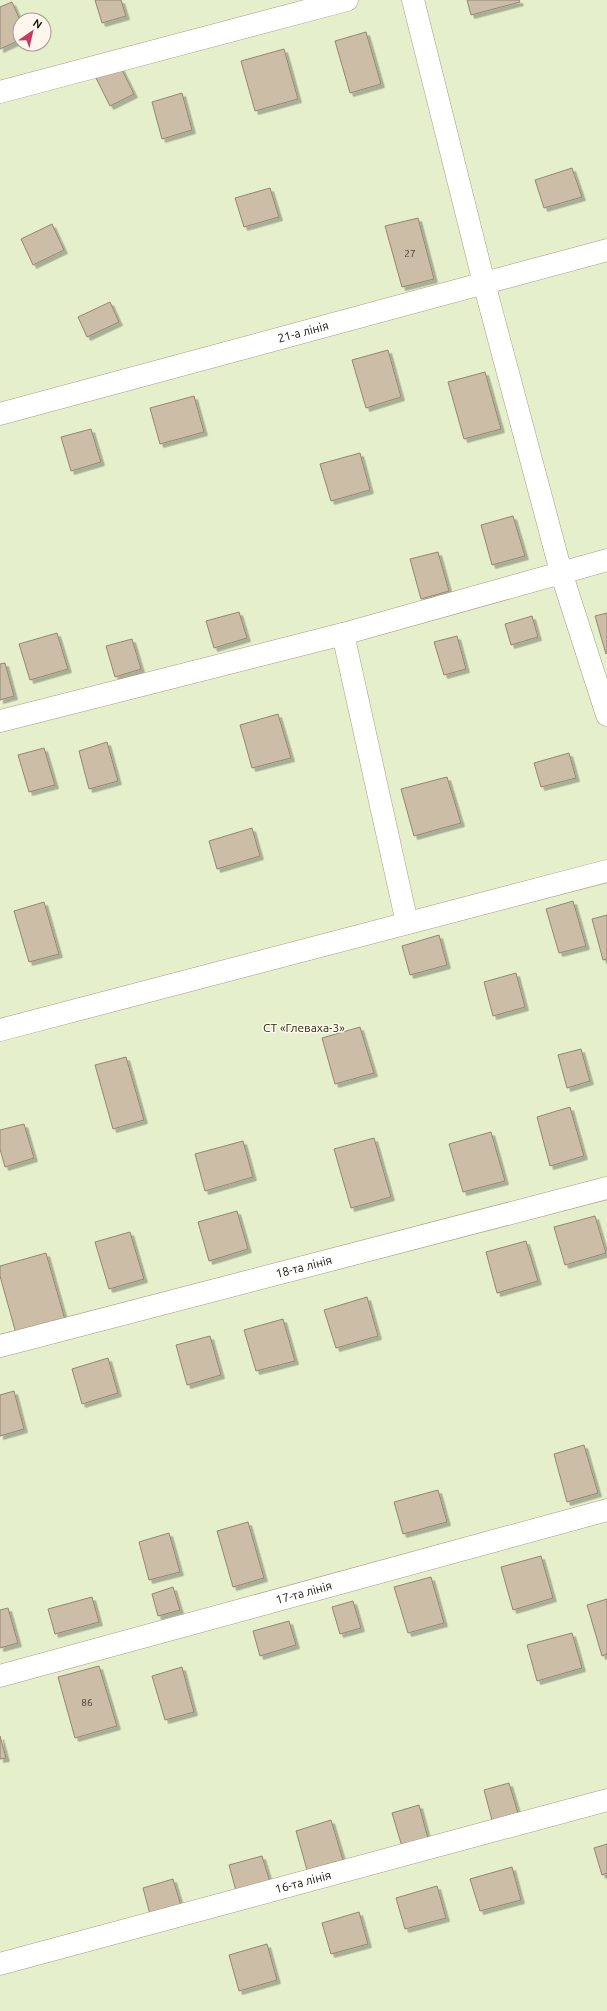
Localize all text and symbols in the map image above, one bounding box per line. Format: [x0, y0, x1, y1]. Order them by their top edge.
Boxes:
north arrow [12, 12, 52, 52]
text: N [31, 16, 44, 31]
house number: 27 [404, 248, 416, 259]
street label: 21-а лінія [276, 319, 330, 345]
park label: СТ «Глеваха-3» [263, 1021, 345, 1034]
street label: 18-та лінія [274, 1253, 333, 1280]
street label: 17-та лінія [274, 1579, 333, 1606]
house number: 86 [81, 1697, 93, 1708]
street label: 16-та лінія [273, 1868, 333, 1895]

